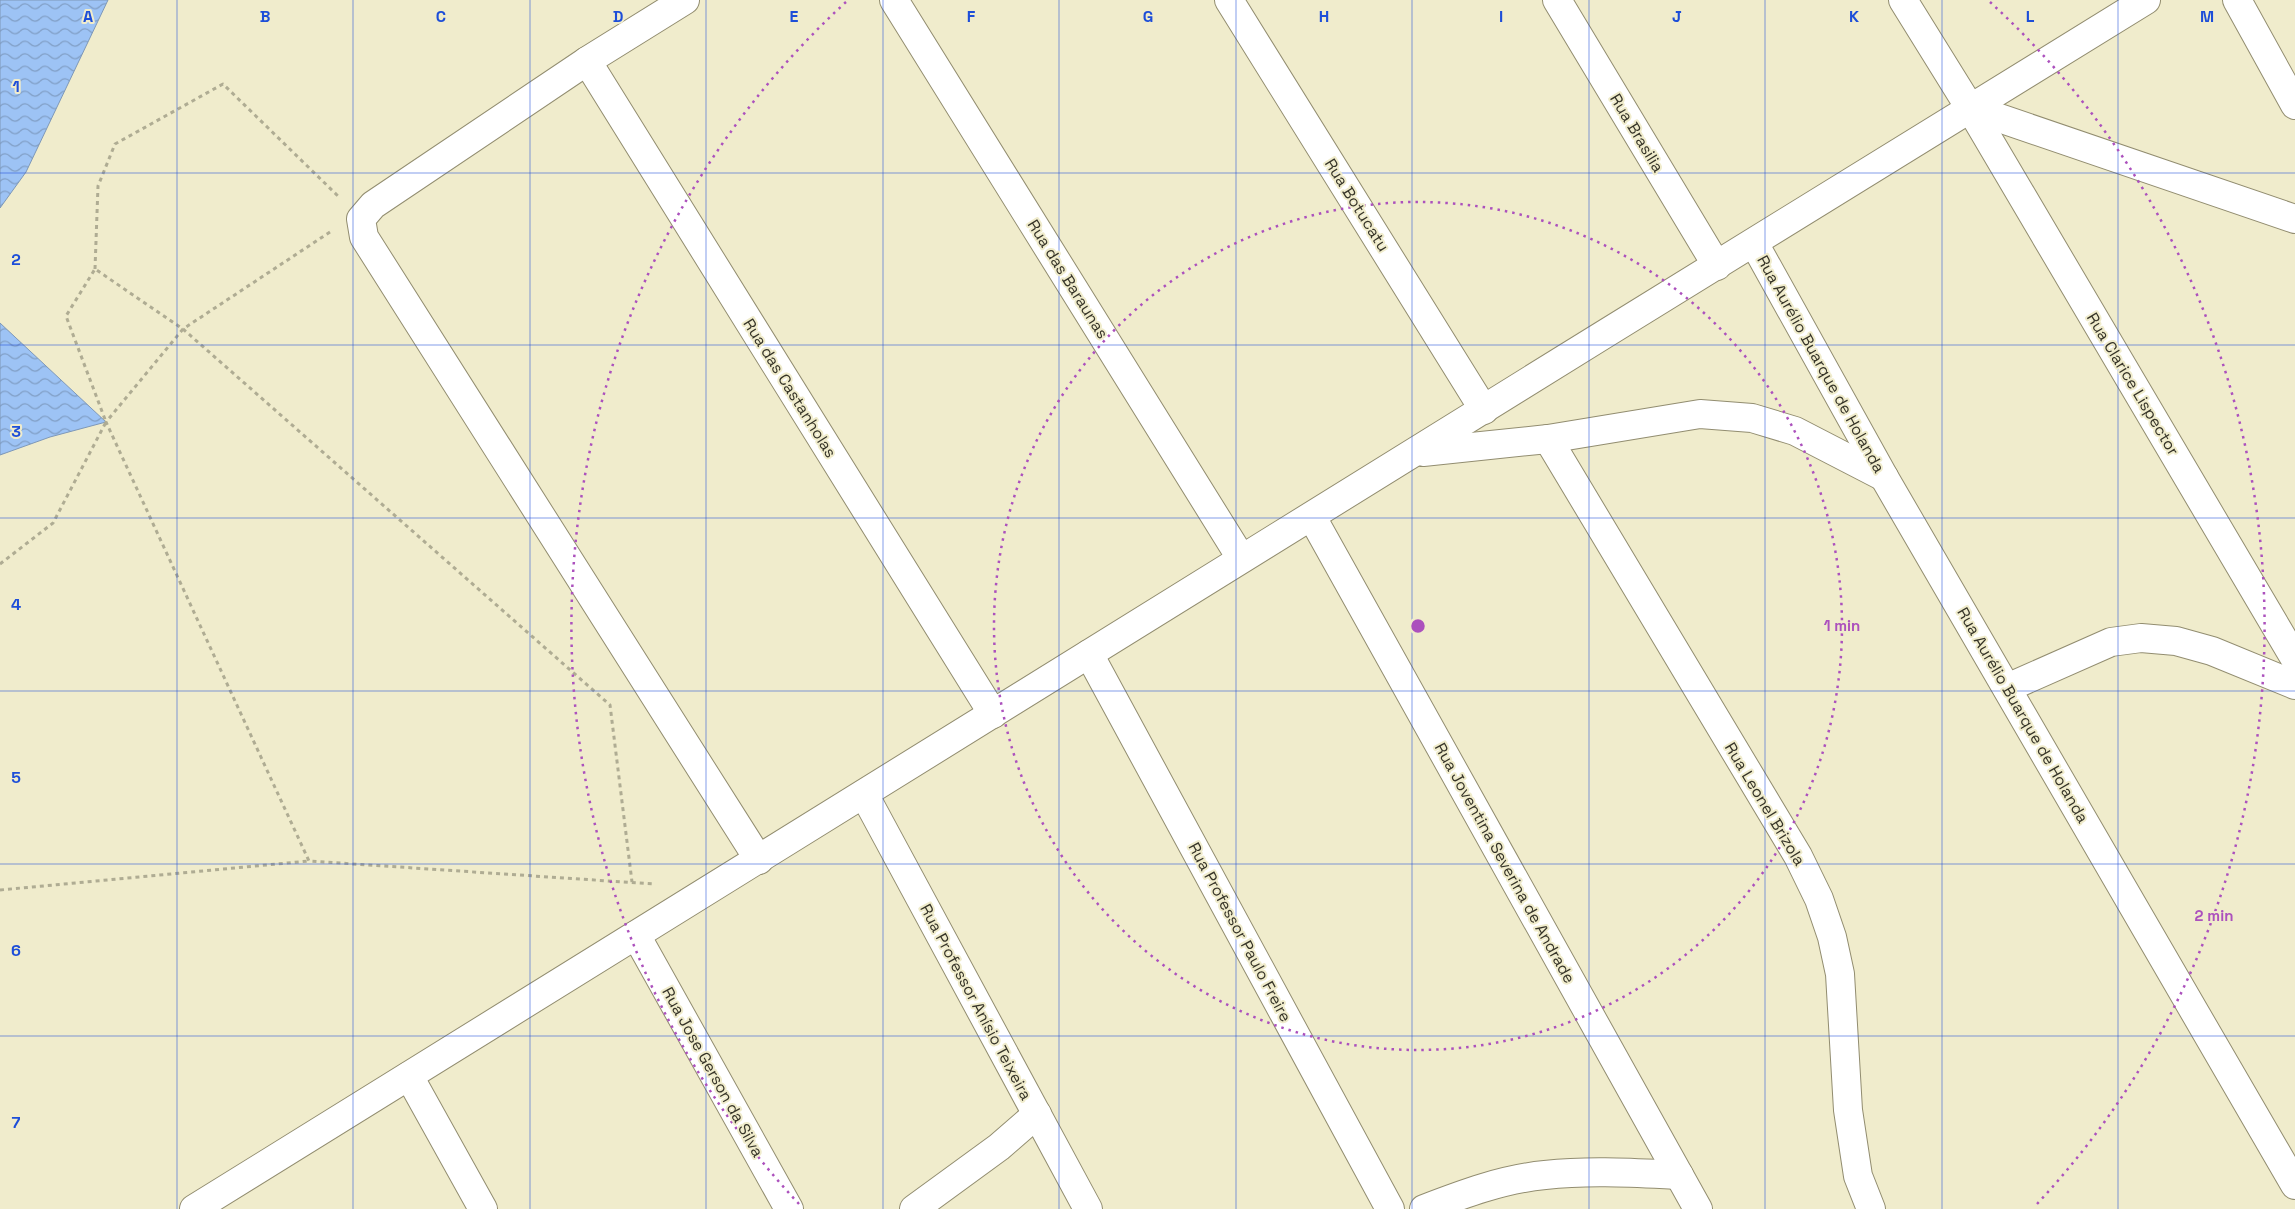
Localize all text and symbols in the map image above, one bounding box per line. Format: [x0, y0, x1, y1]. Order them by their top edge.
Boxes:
text: A [83, 6, 93, 27]
text: B [260, 6, 270, 27]
text: C [436, 6, 446, 27]
text: D [613, 6, 623, 27]
text: E [790, 6, 799, 27]
text: F [967, 6, 976, 27]
text: G [1143, 6, 1153, 27]
text: H [1319, 6, 1329, 27]
text: I [1499, 6, 1503, 27]
text: J [1672, 6, 1682, 27]
text: K [1849, 6, 1859, 27]
text: L [2026, 6, 2035, 27]
text: M [2200, 6, 2214, 27]
text: 1 [12, 76, 20, 97]
street label: Rua Brasilia [1605, 90, 1669, 176]
street label: Rua Botucatu [1320, 155, 1394, 255]
street label: Rua das Baraunas [1023, 215, 1113, 343]
text: 2 [11, 249, 21, 270]
street label: Rua Aurélio Buarque de Holanda [1752, 251, 1890, 477]
street label: Rua Clarice Lispector [2082, 309, 2184, 459]
street label: Rua das Castanholas [739, 314, 841, 462]
text: 3 [11, 421, 21, 442]
text: 4 [11, 594, 21, 615]
street label: Rua Aurélio Buarque de Holanda [1953, 603, 2093, 827]
text: 1 min [1824, 616, 1860, 635]
centre of rings [1409, 617, 1427, 635]
street label: Rua Joventina Severina de Andrade [1430, 739, 1580, 987]
street label: Rua Leonel Brizola [1720, 739, 1810, 869]
text: 5 [11, 767, 21, 788]
street label: Rua Professor Paulo Freire [1184, 839, 1296, 1025]
street label: Rua Professor Anísio Teixeira [915, 900, 1037, 1104]
text: 2 min [2195, 906, 2233, 925]
text: 6 [11, 940, 21, 961]
street label: Rua Jose Gerson da Silva [657, 983, 769, 1161]
text: 7 [12, 1112, 21, 1133]

